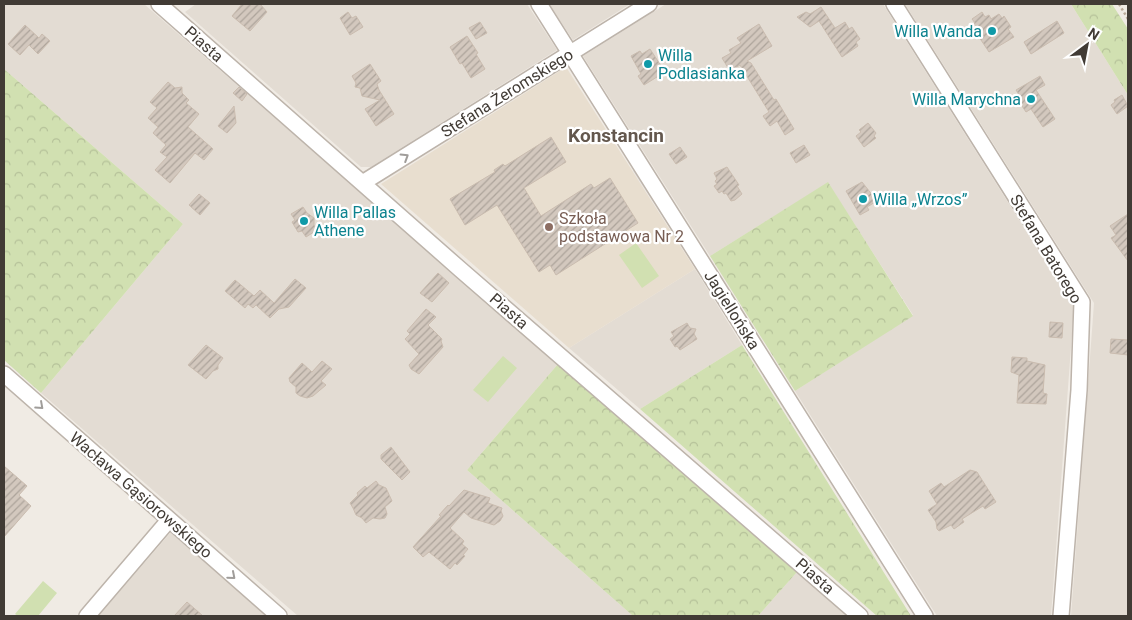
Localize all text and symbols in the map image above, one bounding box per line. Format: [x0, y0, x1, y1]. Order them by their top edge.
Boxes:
north arrow [1062, 20, 1112, 70]
street label: Piasta [181, 22, 227, 66]
place label: Willa Wanda [894, 22, 982, 41]
marker: Willa Wanda [986, 25, 998, 37]
text: N [1085, 25, 1102, 43]
street label: Stefana Żeromskiego [437, 45, 577, 141]
place label: Willa Podlasianka [658, 46, 745, 83]
marker: Willa Podlasianka [642, 58, 654, 70]
place label: Willa Marychna [912, 90, 1021, 109]
marker: Willa Marychna [1025, 93, 1037, 105]
district label: Konstancin [568, 124, 664, 147]
one-way arrow [400, 153, 409, 163]
place label: Willa „Wrzos” [873, 190, 968, 209]
street label: Stefana Batorego [1006, 191, 1086, 307]
marker: Willa „Wrzos” [857, 193, 869, 205]
place label: Willa Pallas Athene [314, 203, 396, 240]
place label: Szkoła podstawowa Nr 2 [559, 209, 684, 246]
marker: Willa Pallas Athene [298, 215, 310, 227]
marker: Szkoła podstawowa Nr 2 [543, 221, 555, 233]
street label: Jagiellońska [700, 267, 764, 353]
street label: Piasta [486, 289, 532, 333]
one-way arrow [35, 400, 44, 409]
street label: Wacława Gąsiorowskiego [66, 428, 216, 562]
street label: Piasta [792, 554, 838, 598]
one-way arrow [227, 570, 236, 579]

